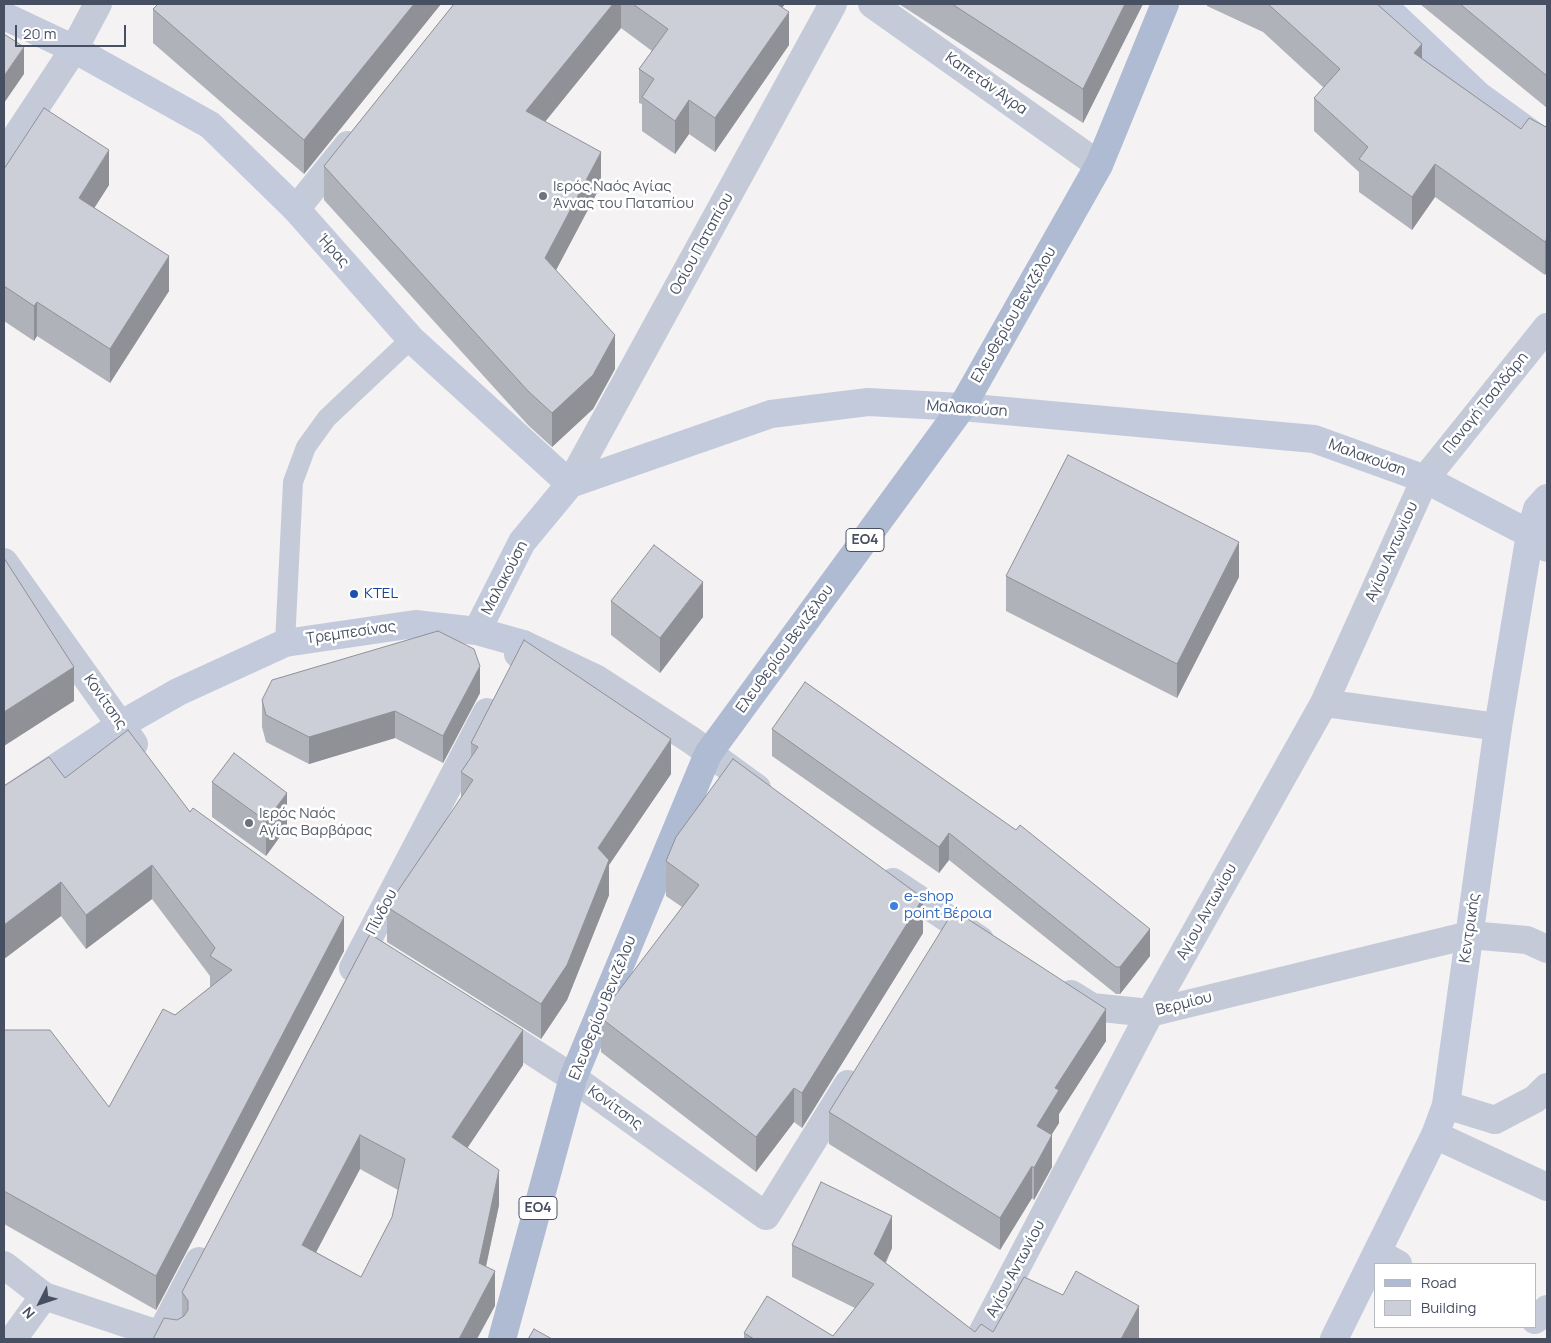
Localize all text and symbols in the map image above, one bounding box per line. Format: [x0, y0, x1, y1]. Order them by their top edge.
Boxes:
scale bar [18, 15, 129, 47]
text: 20 m [23, 23, 56, 44]
street label: Καπετάν Άγρα [941, 49, 1031, 119]
place label: Ιερός Ναός Αγίας Άννας του Παταπίου [553, 178, 694, 213]
marker: Ιερός Ναός Αγίας Άννας του Παταπίου [537, 190, 549, 202]
street label: Οσίου Παταπίου [667, 190, 737, 298]
street label: Ήρας [313, 231, 353, 271]
street label: Ελευθερίου Βενιζέλου [968, 244, 1060, 386]
street label: Παναγή Τσαλδάρη [1440, 349, 1532, 457]
street label: Μαλακούση [926, 397, 1008, 421]
street label: Μαλακούση [1326, 436, 1408, 480]
street label: Αγίου Αντωνίου [1362, 499, 1422, 605]
road number: ΕΟ4 [846, 528, 884, 552]
street label: Μαλακούση [478, 538, 532, 618]
street label: Ελευθερίου Βενιζέλου [732, 581, 838, 717]
place label: KTEL [364, 585, 398, 603]
marker: KTEL [348, 588, 360, 600]
street label: Τρεμπεσίνας [305, 618, 397, 648]
street label: Κονίτσης [80, 671, 130, 733]
place label: Ιερός Ναός Αγίας Βαρβάρας [259, 805, 372, 840]
marker: Ιερός Ναός Αγίας Βαρβάρας [243, 817, 255, 829]
street label: Αγίου Αντωνίου [1173, 861, 1241, 963]
street label: Πίνδου [363, 886, 401, 938]
place label: e-shop point Βέροια [904, 888, 992, 923]
street label: Κεντρικής [1456, 892, 1484, 964]
marker: e-shop point Βέροια [888, 900, 900, 912]
street label: Ελευθερίου Βενιζέλου [566, 933, 640, 1083]
street label: Βερμίου [1154, 988, 1214, 1020]
street label: Κονίτσης [584, 1082, 646, 1134]
road number: ΕΟ4 [519, 1196, 557, 1220]
street label: Αγίου Αντωνίου [983, 1217, 1049, 1321]
legend [1374, 1263, 1536, 1328]
text: Road [1421, 1272, 1457, 1293]
north arrow [15, 1278, 65, 1328]
text: Building [1421, 1297, 1476, 1318]
text: N [18, 1303, 39, 1323]

